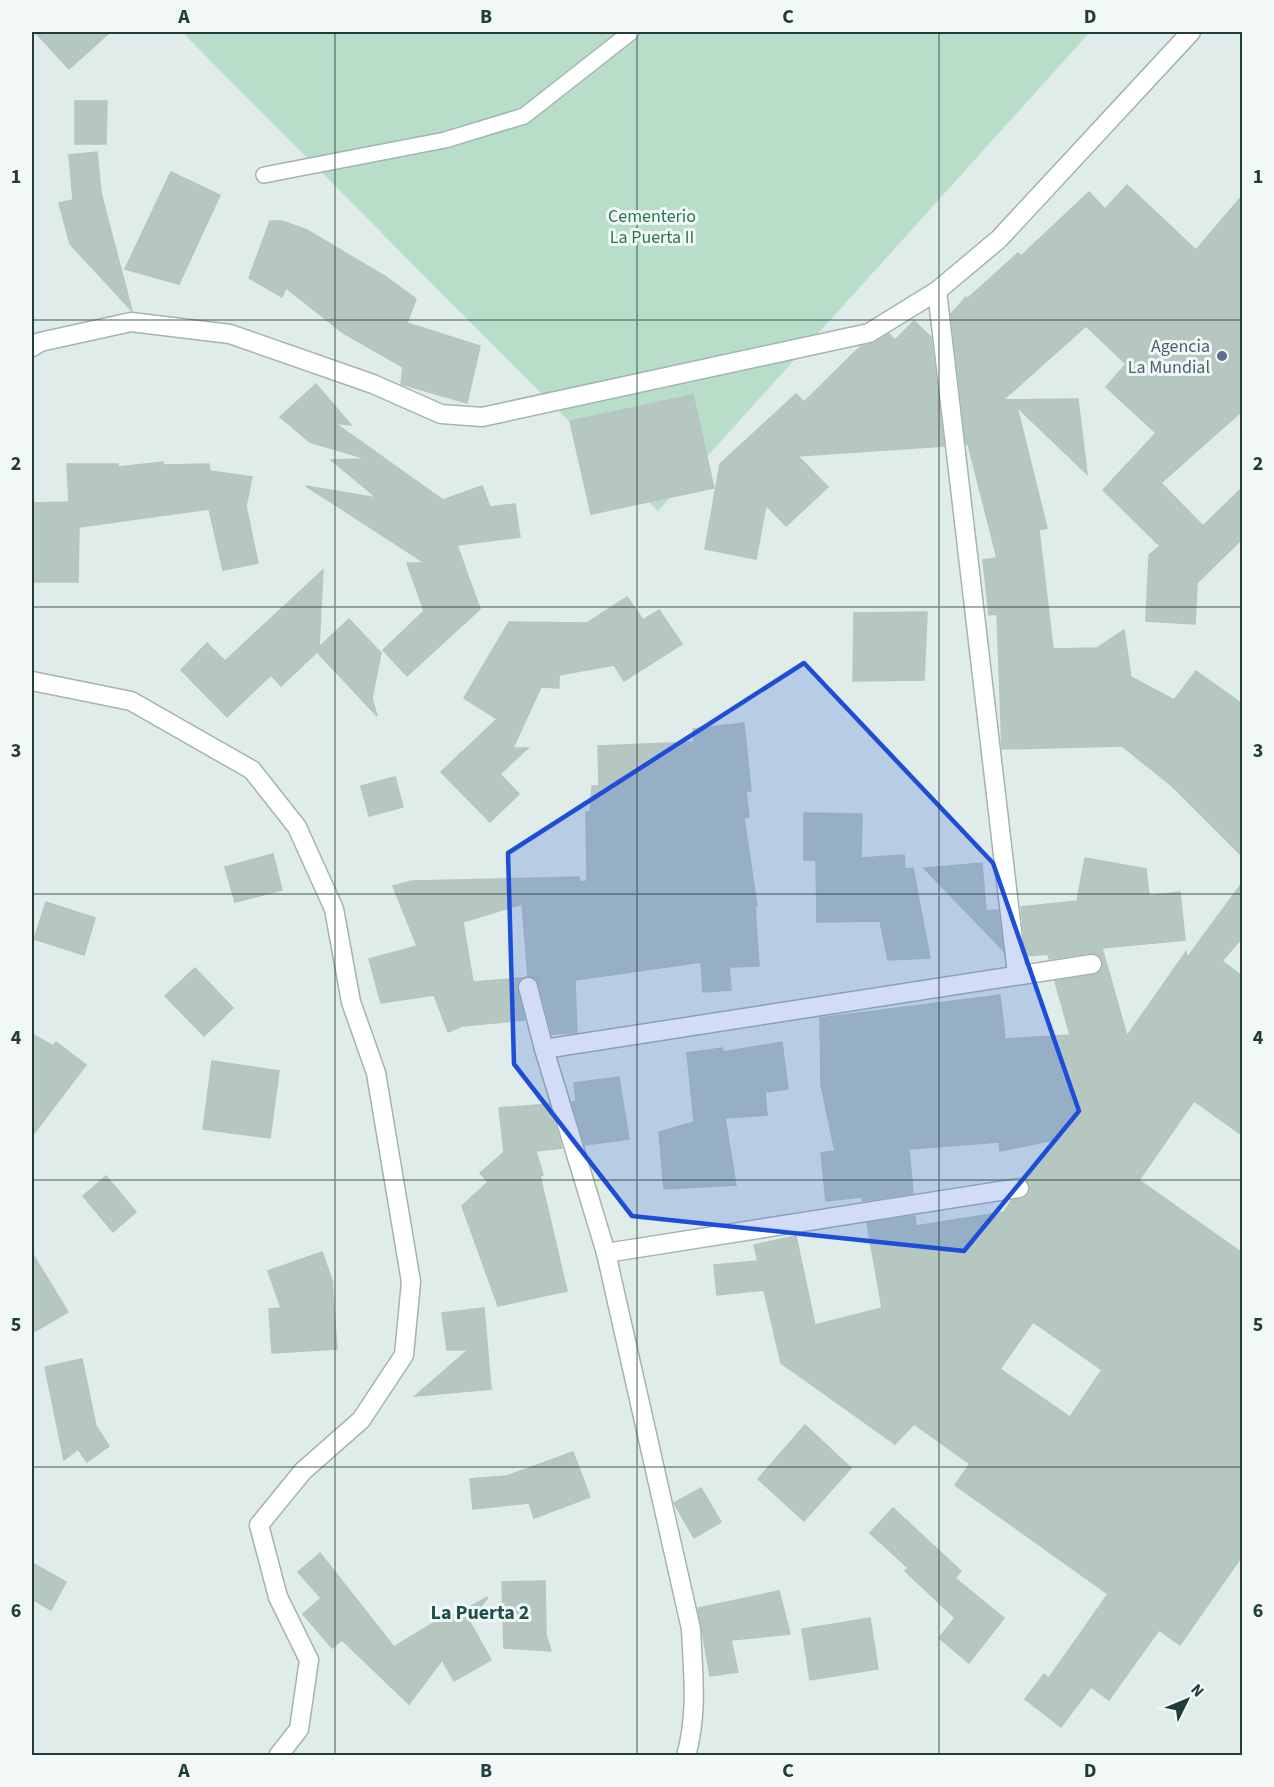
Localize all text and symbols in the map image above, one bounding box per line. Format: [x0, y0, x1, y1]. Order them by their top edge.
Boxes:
text: A [177, 3, 190, 31]
text: B [480, 3, 492, 31]
text: C [782, 3, 794, 31]
text: D [1084, 3, 1096, 31]
text: 1 [11, 163, 21, 191]
text: 1 [1253, 163, 1263, 191]
park label: Cementerio La Puerta II [608, 204, 696, 250]
place label: Agencia La Mundial [1128, 334, 1210, 380]
marker: Agencia La Mundial [1215, 349, 1229, 363]
text: 2 [11, 450, 21, 478]
text: 2 [1253, 450, 1263, 478]
text: 3 [11, 737, 21, 765]
text: 3 [1253, 737, 1263, 765]
text: 4 [11, 1024, 22, 1052]
text: 4 [1253, 1024, 1264, 1052]
text: 5 [11, 1311, 21, 1339]
text: 5 [1253, 1311, 1263, 1339]
text: 6 [11, 1597, 21, 1625]
text: 6 [1253, 1597, 1263, 1625]
district label: La Puerta 2 [431, 1599, 529, 1627]
north arrow [1157, 1670, 1217, 1730]
text: N [1186, 1679, 1209, 1702]
text: A [177, 1757, 190, 1785]
text: B [480, 1757, 492, 1785]
text: C [782, 1757, 794, 1785]
text: D [1084, 1757, 1096, 1785]

